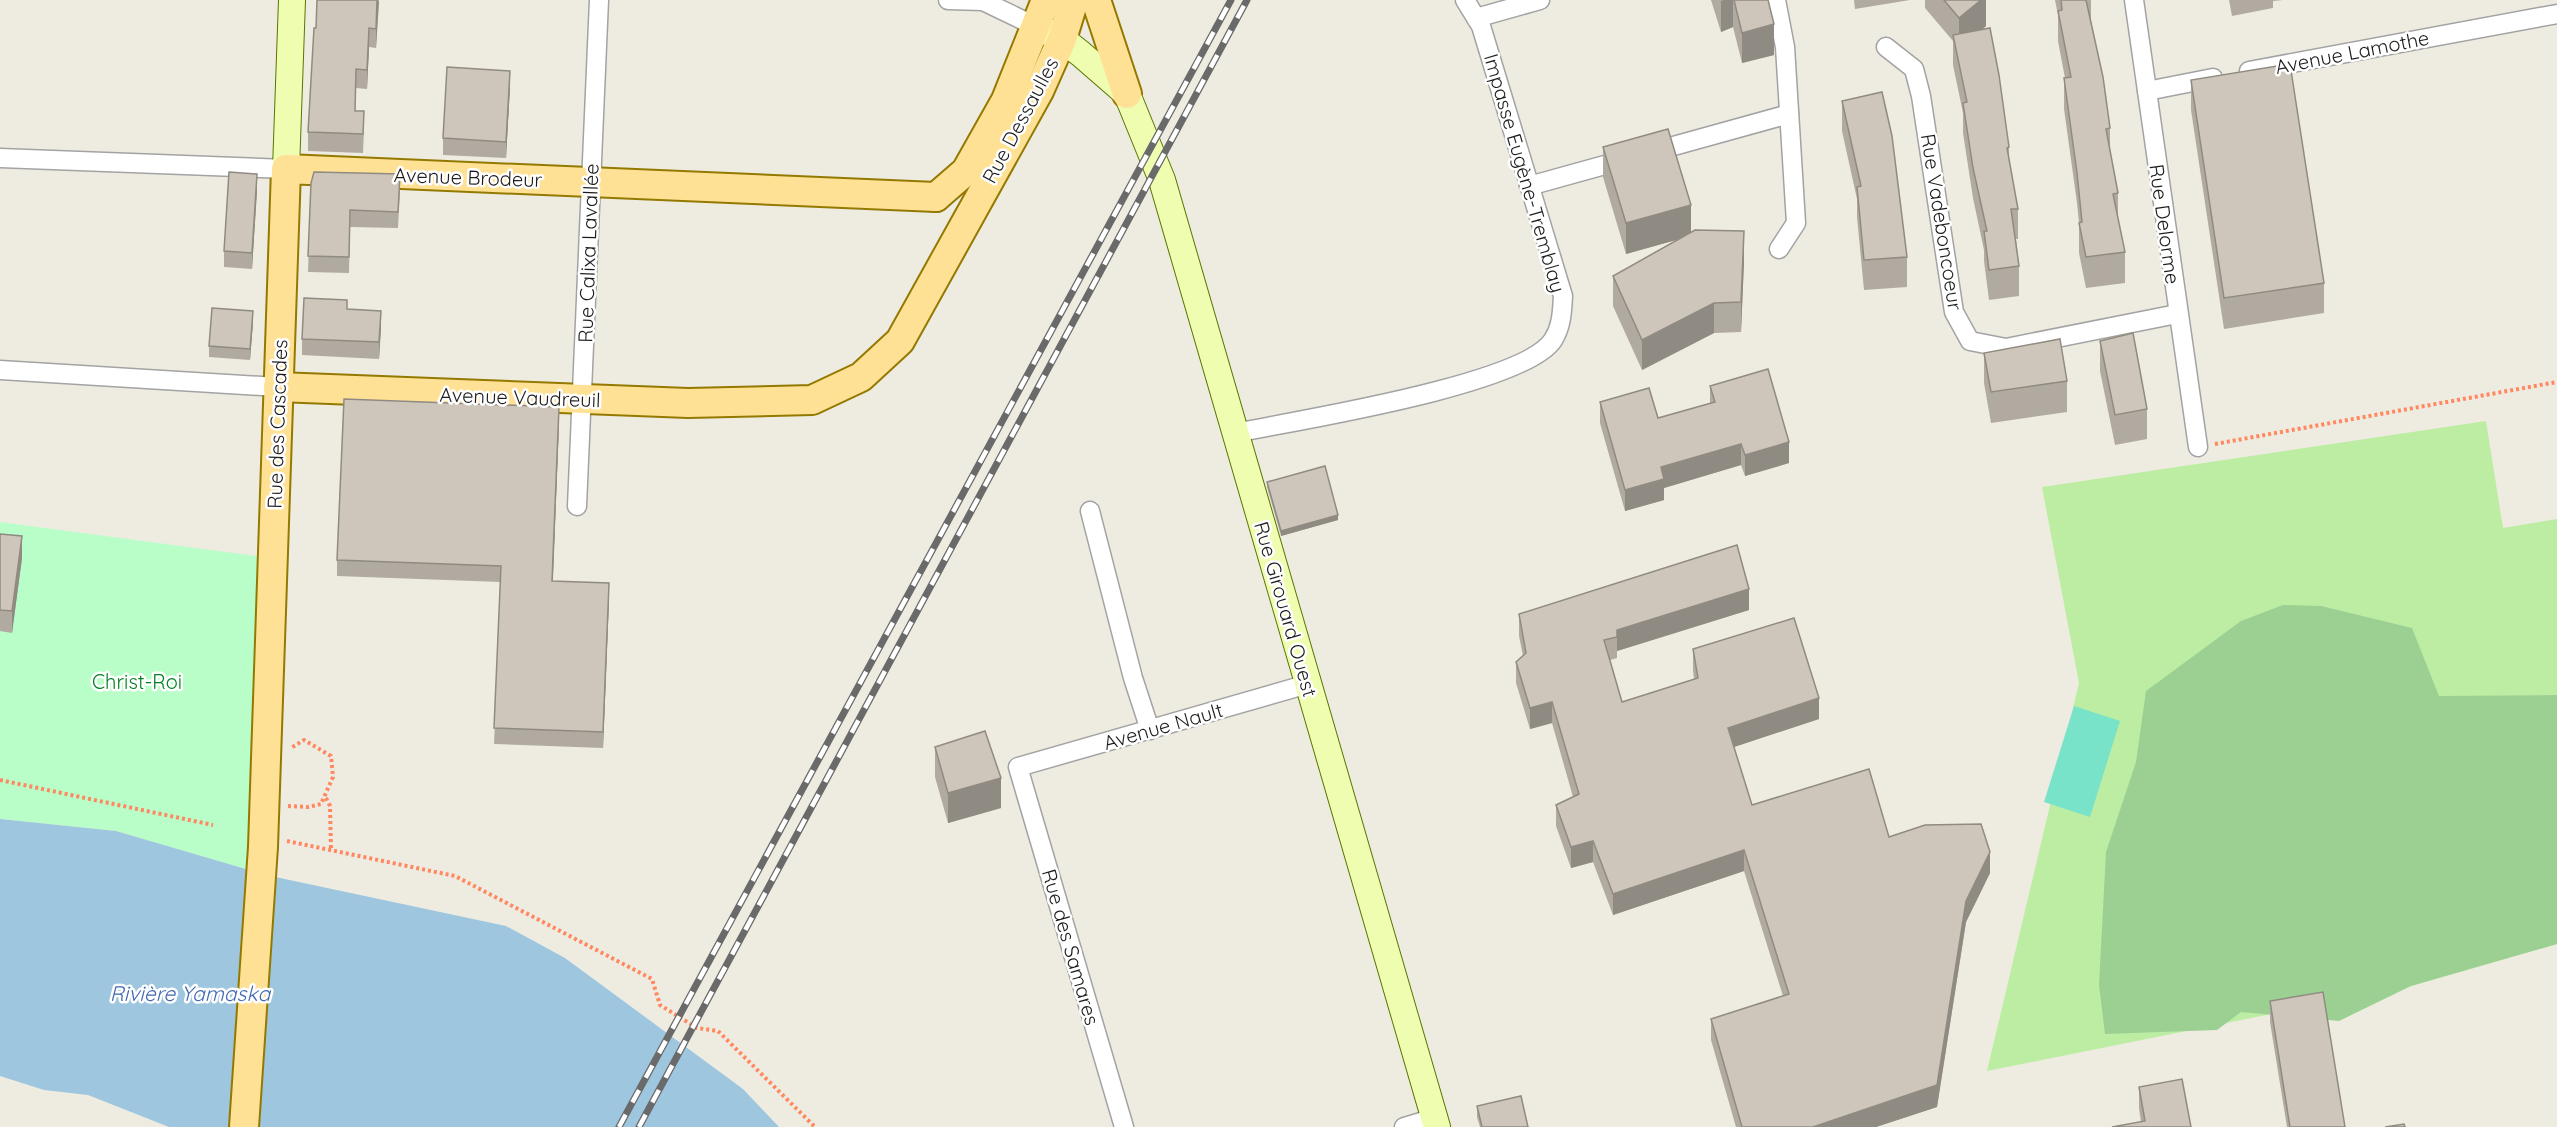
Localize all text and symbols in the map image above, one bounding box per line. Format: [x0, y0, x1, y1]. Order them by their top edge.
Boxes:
street label: Avenue Lamothe [2273, 25, 2431, 79]
street label: Impasse Eugène-Tremblay [1479, 51, 1571, 295]
street label: Rue Dessaulles [976, 53, 1064, 187]
street label: Rue Vadeboncoeur [1916, 132, 1968, 312]
street label: Avenue Brodeur [393, 162, 543, 192]
street label: Rue Delorme [2144, 162, 2186, 286]
street label: Rue Calixa Lavallée [572, 163, 604, 343]
street label: Rue des Cascades [262, 339, 292, 509]
street label: Avenue Vaudreuil [439, 382, 601, 412]
street label: Rue Girouard Ouest [1249, 518, 1323, 700]
park label: Christ-Roi [92, 669, 182, 694]
street label: Avenue Nault [1100, 697, 1226, 755]
street label: Rue des Samares [1037, 866, 1105, 1028]
water label: Rivière Yamaska [110, 980, 272, 1006]

